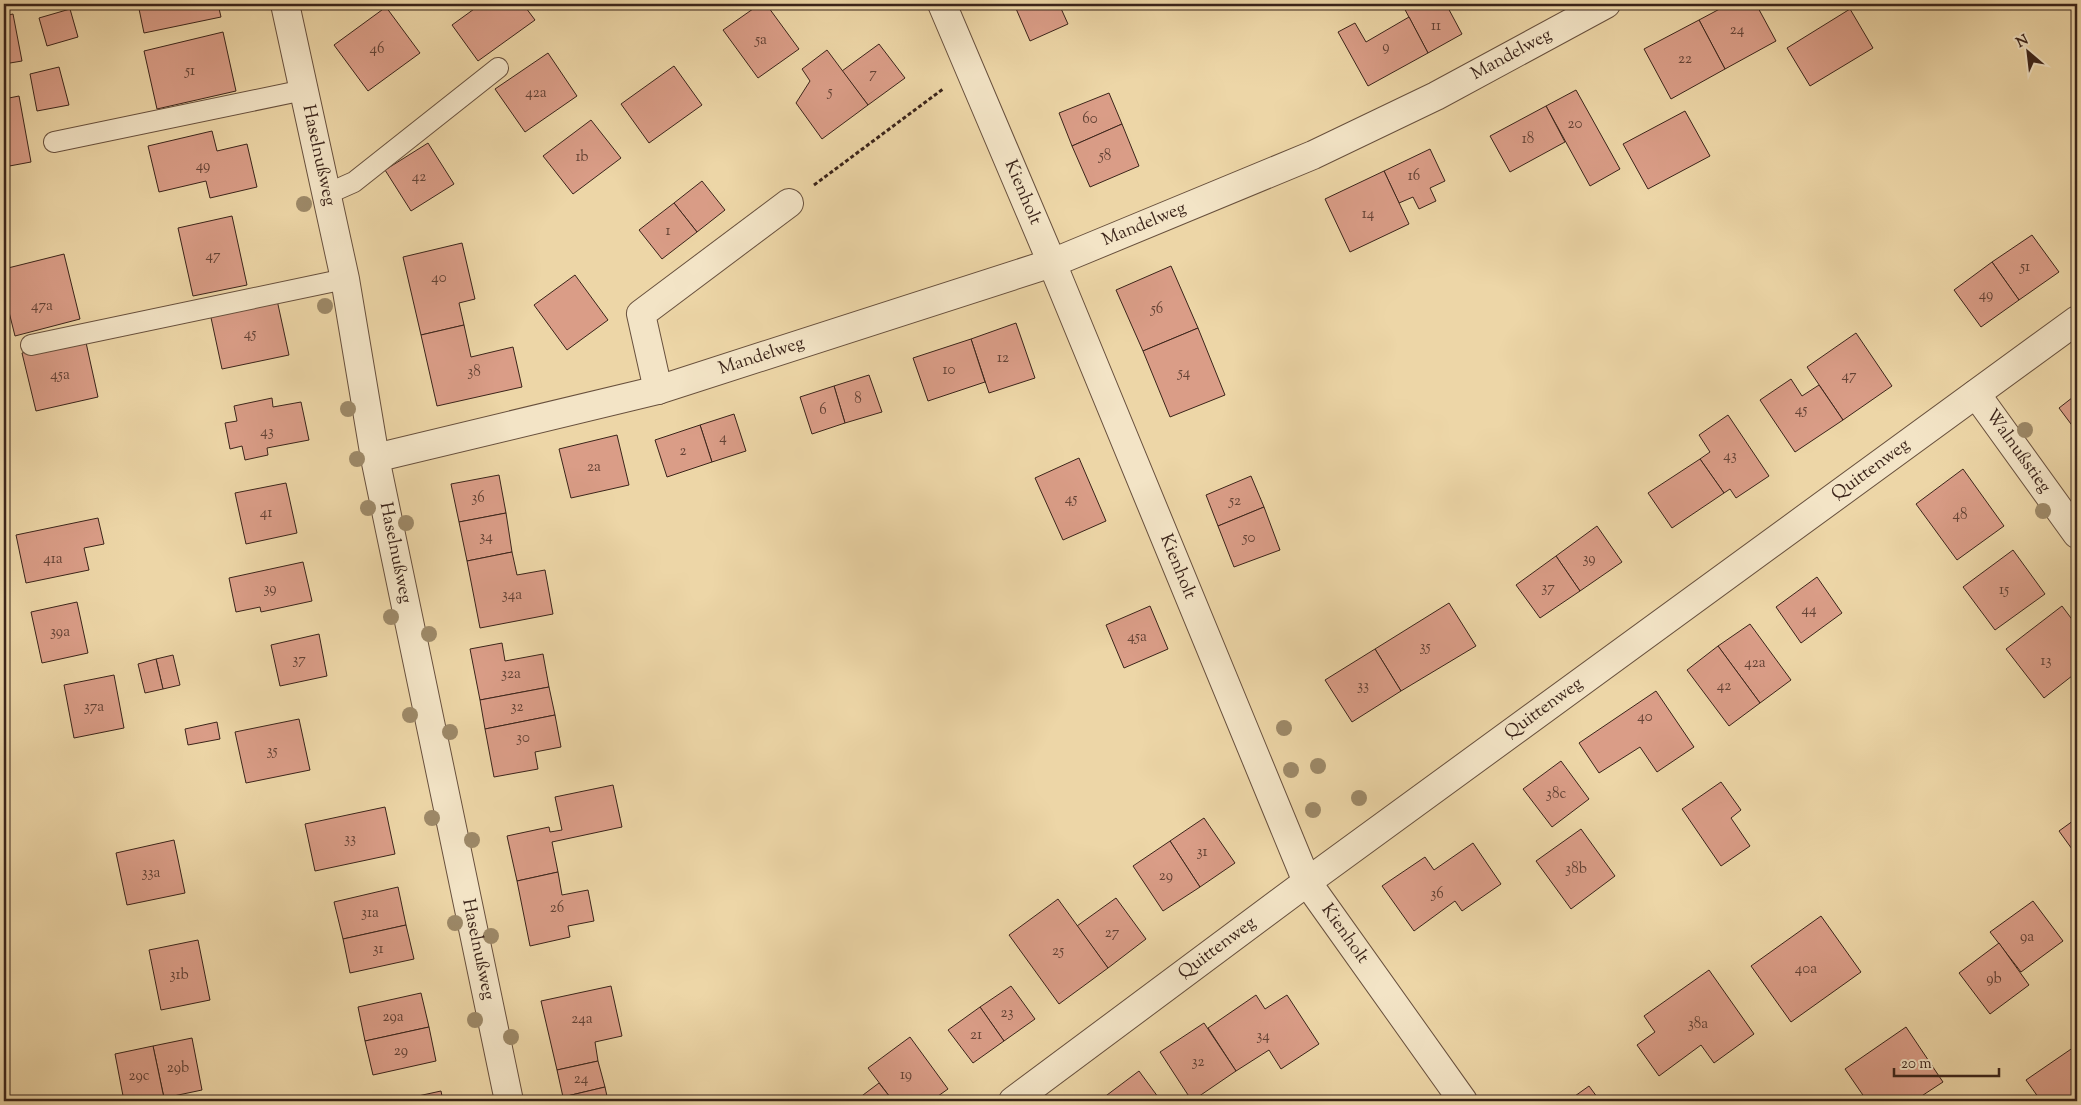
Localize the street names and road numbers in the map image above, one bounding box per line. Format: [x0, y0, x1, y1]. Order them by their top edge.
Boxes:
street label: Mandelweg [1467, 22, 1557, 88]
street label: Haselnußweg [294, 102, 342, 209]
street label: Kienholt [997, 156, 1047, 229]
street label: Mandelweg [1098, 196, 1190, 254]
street label: Mandelweg [716, 331, 808, 383]
street label: Walnußstieg [1978, 404, 2057, 499]
street label: Quittenweg [1827, 433, 1916, 508]
street label: Haselnußweg [372, 500, 418, 606]
street label: Kienholt [1152, 530, 1202, 603]
street label: Quittenweg [1499, 671, 1589, 746]
street label: Haselnußweg [454, 896, 501, 1003]
street label: Kienholt [1314, 899, 1375, 970]
street label: Quittenweg [1173, 911, 1262, 986]

